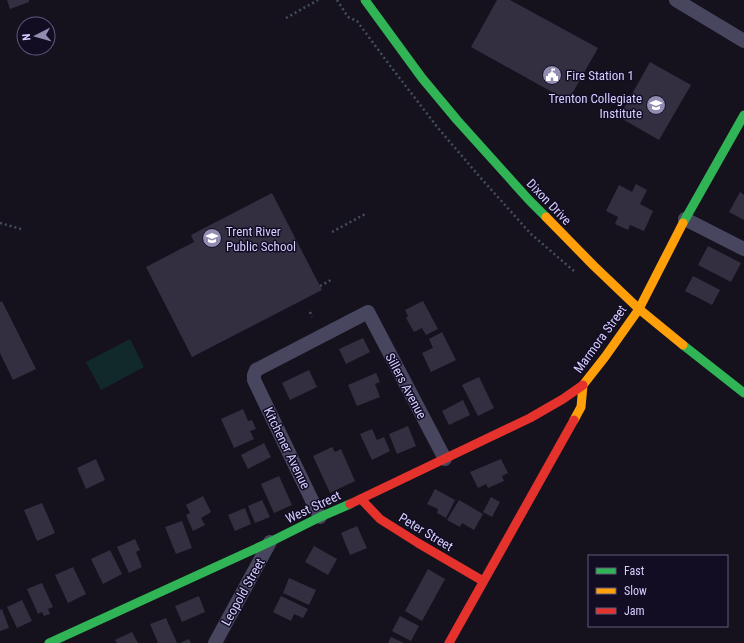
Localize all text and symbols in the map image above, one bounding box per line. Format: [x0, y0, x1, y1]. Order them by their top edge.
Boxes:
north arrow [16, 16, 56, 56]
text: N [20, 33, 33, 41]
public building icon: Fire Station 1 [541, 64, 563, 86]
place label: Fire Station 1 [566, 68, 634, 83]
place label: Trenton Collegiate Institute [548, 91, 642, 121]
school or university icon: Trenton Collegiate Institute [645, 94, 667, 116]
street label: Dixon Drive [524, 176, 574, 228]
place label: Trent River Public School [226, 224, 296, 254]
school or university icon: Trent River Public School [201, 227, 223, 249]
street label: Marmora Street [571, 302, 630, 376]
street label: Sillers Avenue [382, 351, 430, 421]
street label: Kitchener Avenue [261, 405, 313, 491]
street label: West Street [283, 488, 343, 526]
street label: Peter Street [396, 510, 456, 554]
legend [588, 555, 728, 627]
street label: Leopold Street [218, 556, 268, 628]
text: Fast [624, 564, 645, 578]
text: Slow [624, 584, 647, 598]
text: Jam [624, 604, 645, 618]

